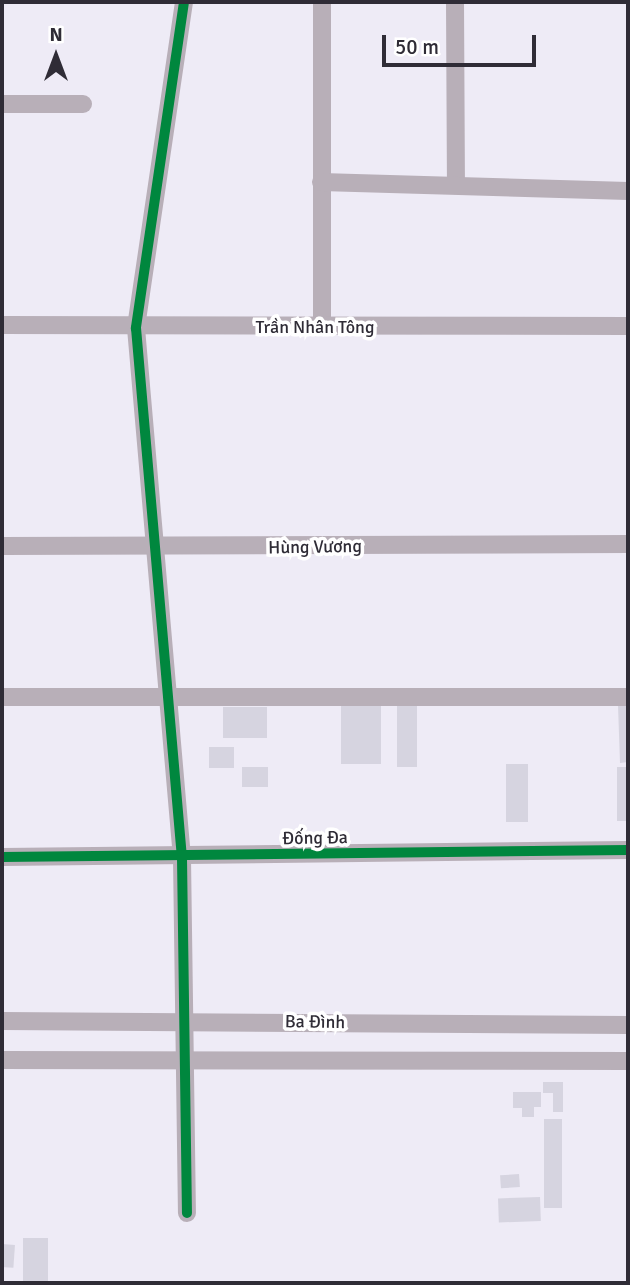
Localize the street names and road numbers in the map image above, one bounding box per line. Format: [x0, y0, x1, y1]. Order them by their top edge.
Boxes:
street label: Trần Nhân Tông [256, 316, 374, 338]
street label: Hùng Vương [268, 535, 362, 559]
street label: Đống Đa [282, 827, 348, 849]
street label: Ba Đình [285, 1011, 345, 1033]

